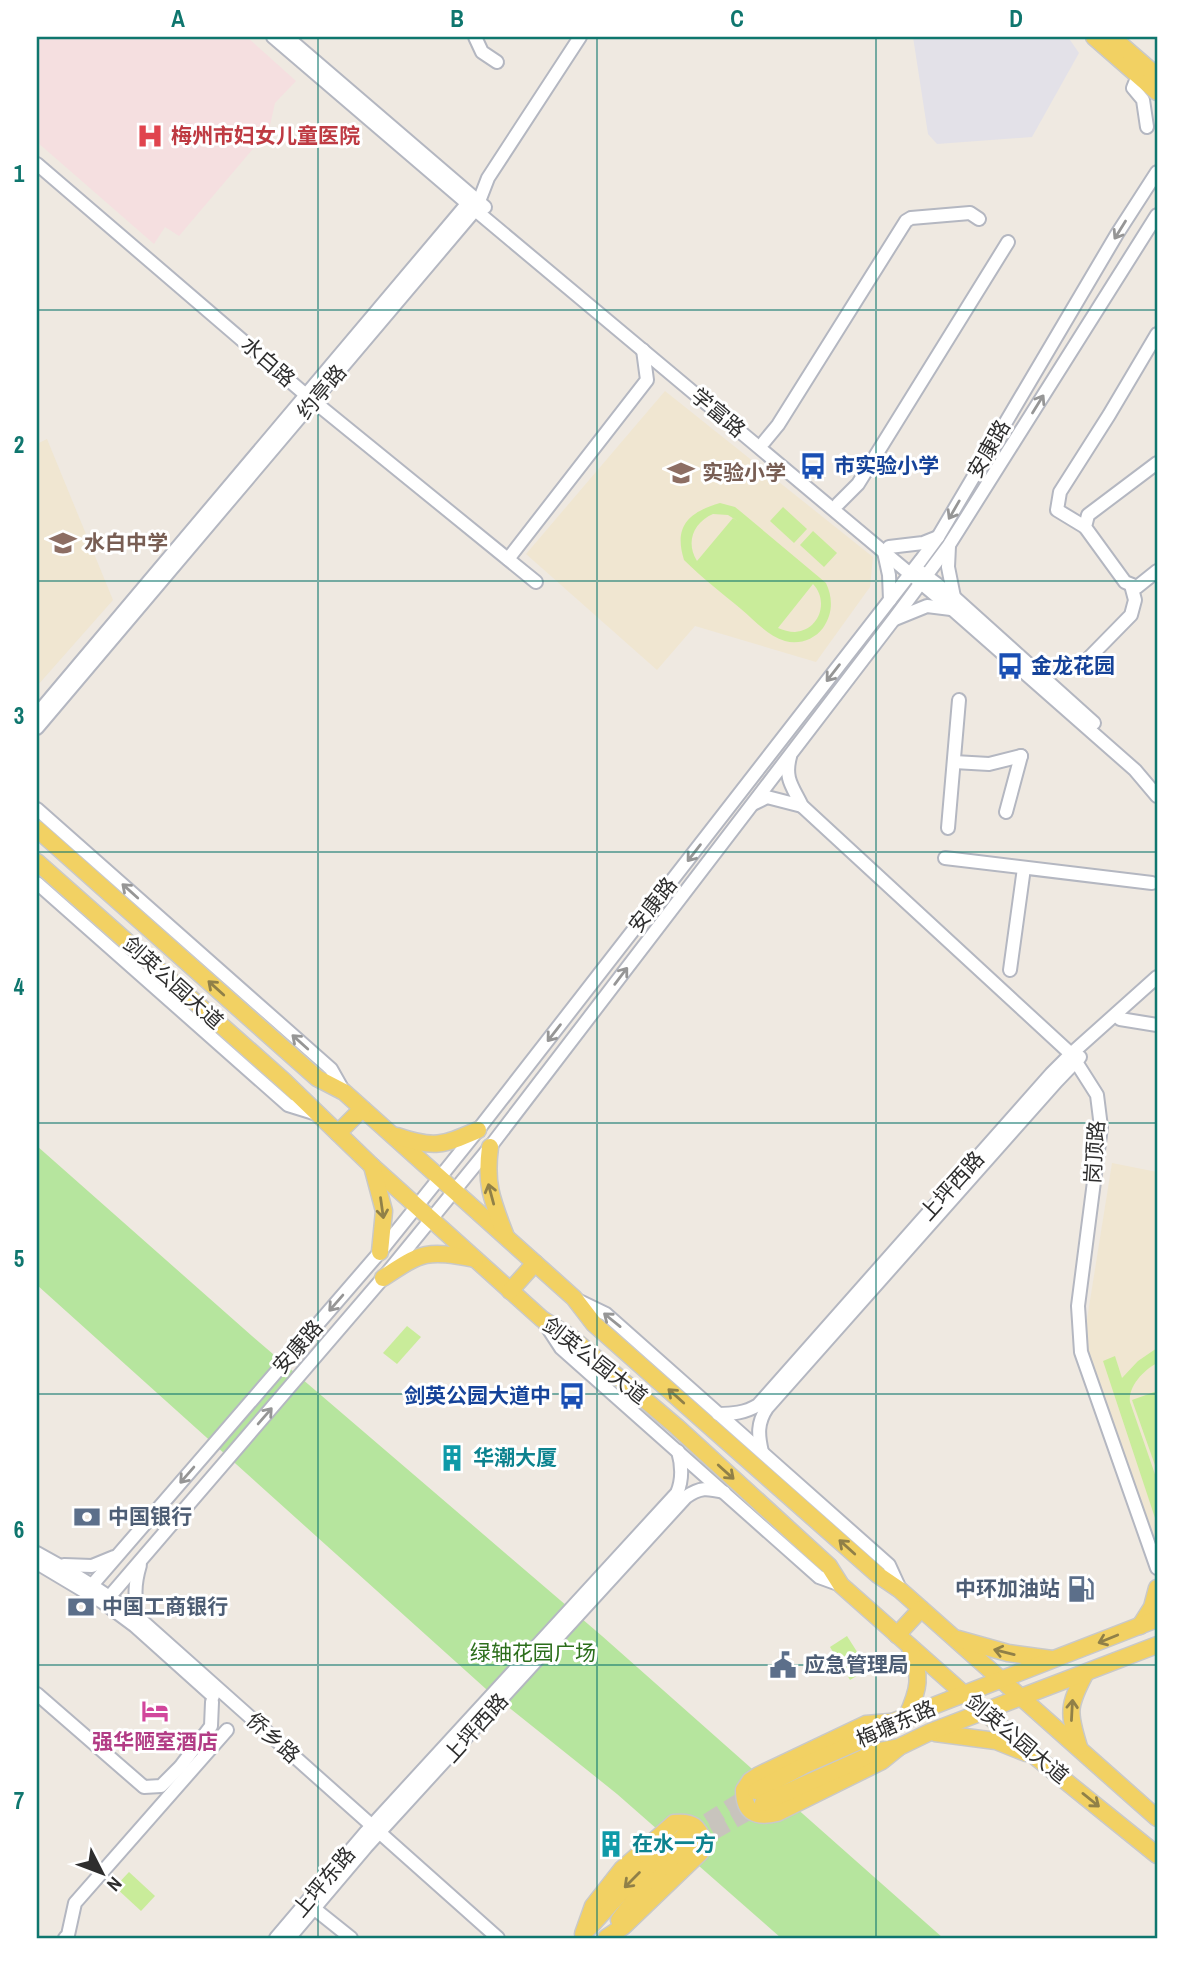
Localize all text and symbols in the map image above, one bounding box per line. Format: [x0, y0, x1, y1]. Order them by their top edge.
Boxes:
text: A [171, 3, 185, 34]
text: B [450, 3, 464, 34]
text: C [730, 3, 744, 34]
text: D [1009, 3, 1023, 34]
hospital icon: 梅州市妇女儿童医院 [135, 121, 165, 151]
place label: 梅州市妇女儿童医院 [171, 121, 360, 150]
text: 1 [14, 158, 25, 189]
one-way arrow [1113, 219, 1127, 239]
street label: 水白路 [235, 330, 302, 393]
street label: 约亭路 [290, 358, 353, 425]
street label: 学富路 [685, 381, 752, 444]
one-way arrow [1032, 395, 1046, 415]
street label: 安康路 [960, 414, 1017, 483]
text: 2 [14, 429, 24, 460]
bus stop icon: 市实验小学 [798, 451, 828, 481]
place label: 市实验小学 [834, 451, 939, 480]
school or university icon: 实验小学 [666, 458, 696, 488]
place label: 实验小学 [702, 458, 786, 487]
one-way arrow [947, 499, 961, 519]
school or university icon: 水白中学 [48, 528, 78, 558]
place label: 水白中学 [84, 528, 168, 557]
bus stop icon: 金龙花园 [995, 651, 1025, 681]
place label: 金龙花园 [1031, 651, 1115, 680]
one-way arrow [826, 664, 841, 682]
text: 3 [14, 700, 24, 731]
one-way arrow [686, 843, 701, 862]
street label: 安康路 [622, 871, 683, 938]
one-way arrow [121, 883, 139, 899]
street label: 剑英公园大道 [117, 930, 230, 1036]
one-way arrow [614, 967, 628, 986]
text: 4 [14, 971, 25, 1002]
one-way arrow [207, 980, 225, 996]
one-way arrow [546, 1023, 561, 1041]
one-way arrow [291, 1034, 309, 1050]
street label: 岗顶路 [1078, 1120, 1111, 1184]
street label: 上坪西路 [913, 1145, 991, 1227]
one-way arrow [484, 1184, 497, 1206]
one-way arrow [375, 1196, 388, 1219]
text: 5 [14, 1243, 24, 1274]
one-way arrow [328, 1294, 344, 1312]
street label: 剑英公园大道 [537, 1310, 654, 1411]
one-way arrow [603, 1312, 621, 1328]
street label: 安康路 [266, 1313, 329, 1380]
place label: 剑英公园大道中 [404, 1381, 551, 1410]
bus stop icon: 剑英公园大道中 [557, 1381, 587, 1411]
one-way arrow [668, 1388, 686, 1404]
one-way arrow [257, 1408, 273, 1426]
building icon: 华潮大厦 [437, 1443, 467, 1473]
place label: 华潮大厦 [473, 1443, 557, 1472]
one-way arrow [717, 1463, 734, 1480]
one-way arrow [179, 1466, 195, 1484]
bank icon: 中国银行 [72, 1502, 102, 1532]
place label: 中国银行 [108, 1502, 192, 1531]
text: 6 [14, 1514, 24, 1545]
one-way arrow [838, 1539, 856, 1555]
place label: 中环加油站 [955, 1574, 1060, 1603]
fuel station icon: 中环加油站 [1066, 1574, 1096, 1604]
bank icon: 中国工商银行 [66, 1592, 96, 1622]
place label: 中国工商银行 [102, 1592, 228, 1621]
one-way arrow [1097, 1634, 1119, 1647]
park label: 绿轴花园广场 [470, 1638, 596, 1667]
one-way arrow [993, 1645, 1016, 1658]
public building icon: 应急管理局 [768, 1650, 798, 1680]
place label: 应急管理局 [804, 1650, 909, 1679]
street label: 上坪西路 [437, 1687, 515, 1769]
street label: 剑英公园大道 [960, 1687, 1075, 1790]
street label: 梅塘东路 [852, 1693, 940, 1754]
hotel icon: 强华陋室酒店 [140, 1696, 170, 1726]
one-way arrow [1066, 1698, 1079, 1721]
street label: 侨乡路 [240, 1706, 306, 1769]
place label: 强华陋室酒店 [92, 1727, 218, 1756]
text: 7 [14, 1785, 24, 1816]
one-way arrow [1081, 1793, 1099, 1808]
building icon: 在水一方 [596, 1829, 626, 1859]
place label: 在水一方 [632, 1829, 716, 1858]
north arrow [66, 1839, 136, 1909]
street label: 上坪东路 [286, 1840, 362, 1923]
text: N [101, 1871, 128, 1897]
one-way arrow [624, 1872, 641, 1889]

